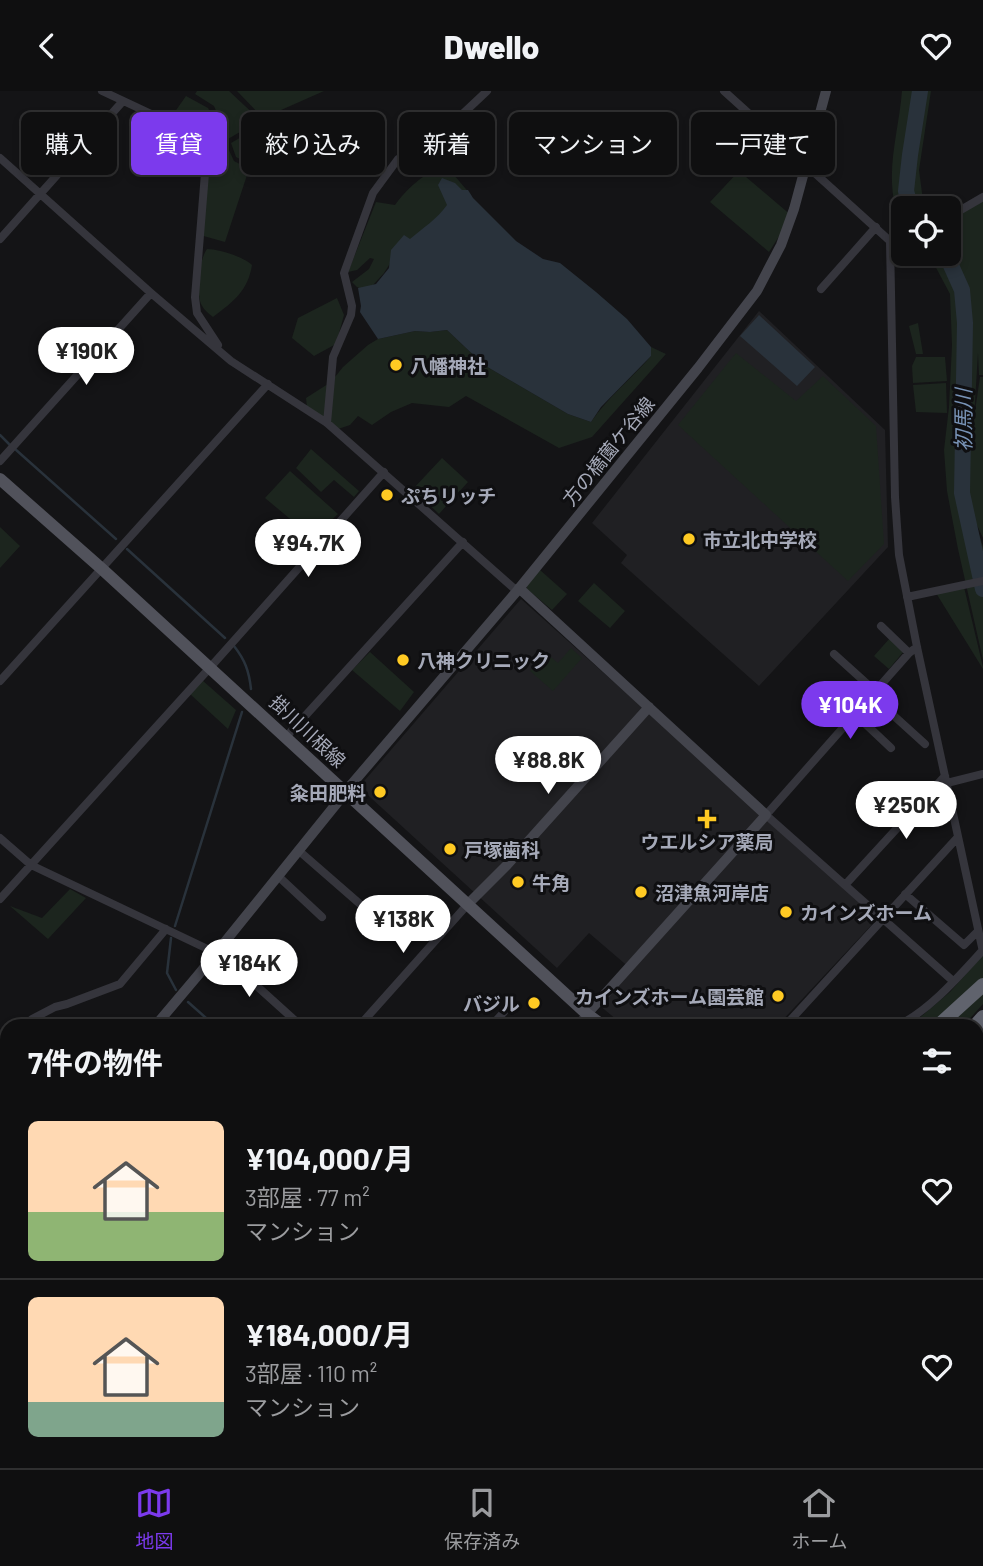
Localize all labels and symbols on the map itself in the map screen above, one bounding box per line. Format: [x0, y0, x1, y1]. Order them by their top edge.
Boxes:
pin: ¥190K [37, 327, 135, 387]
place label: 八幡神社 [410, 354, 486, 377]
marker: 八幡神社 [388, 357, 404, 373]
water label: 初馬川 [950, 387, 975, 452]
street label: 方の橋薗ケ谷線 [557, 392, 659, 510]
place label: ぷちリッチ [401, 484, 496, 507]
marker: ぷちリッチ [379, 487, 395, 503]
pin: ¥94.7K [251, 519, 365, 579]
place label: 市立北中学校 [703, 528, 817, 551]
marker: 市立北中学校 [681, 531, 697, 547]
place label: 八神クリニック [417, 649, 550, 672]
marker: 八神クリニック [395, 652, 411, 668]
pin: ¥104K [801, 681, 899, 741]
street label: 掛川川根線 [265, 690, 351, 772]
pin: ¥88.8K [491, 737, 605, 796]
place label: 粂田肥料 [290, 781, 366, 804]
pin: ¥250K [857, 781, 955, 841]
marker: 粂田肥料 [372, 784, 388, 800]
marker: ウエルシア薬局 [699, 811, 715, 827]
place label: ウエルシア薬局 [640, 830, 774, 853]
place label: 戸塚歯科 [464, 838, 540, 861]
marker: 戸塚歯科 [442, 841, 458, 857]
place label: 牛角 [532, 871, 570, 894]
marker: 牛角 [510, 874, 526, 890]
place label: 沼津魚河岸店 [655, 881, 769, 904]
marker: 沼津魚河岸店 [633, 884, 649, 900]
pin: ¥138K [354, 895, 452, 955]
place label: カインズホーム [800, 901, 932, 924]
marker: カインズホーム [778, 904, 794, 920]
pin: ¥184K [200, 939, 298, 999]
place label: カインズホーム園芸館 [575, 985, 764, 1008]
marker: カインズホーム園芸館 [770, 988, 786, 1004]
place label: バジル [463, 992, 520, 1015]
marker: バジル [526, 995, 542, 1011]

